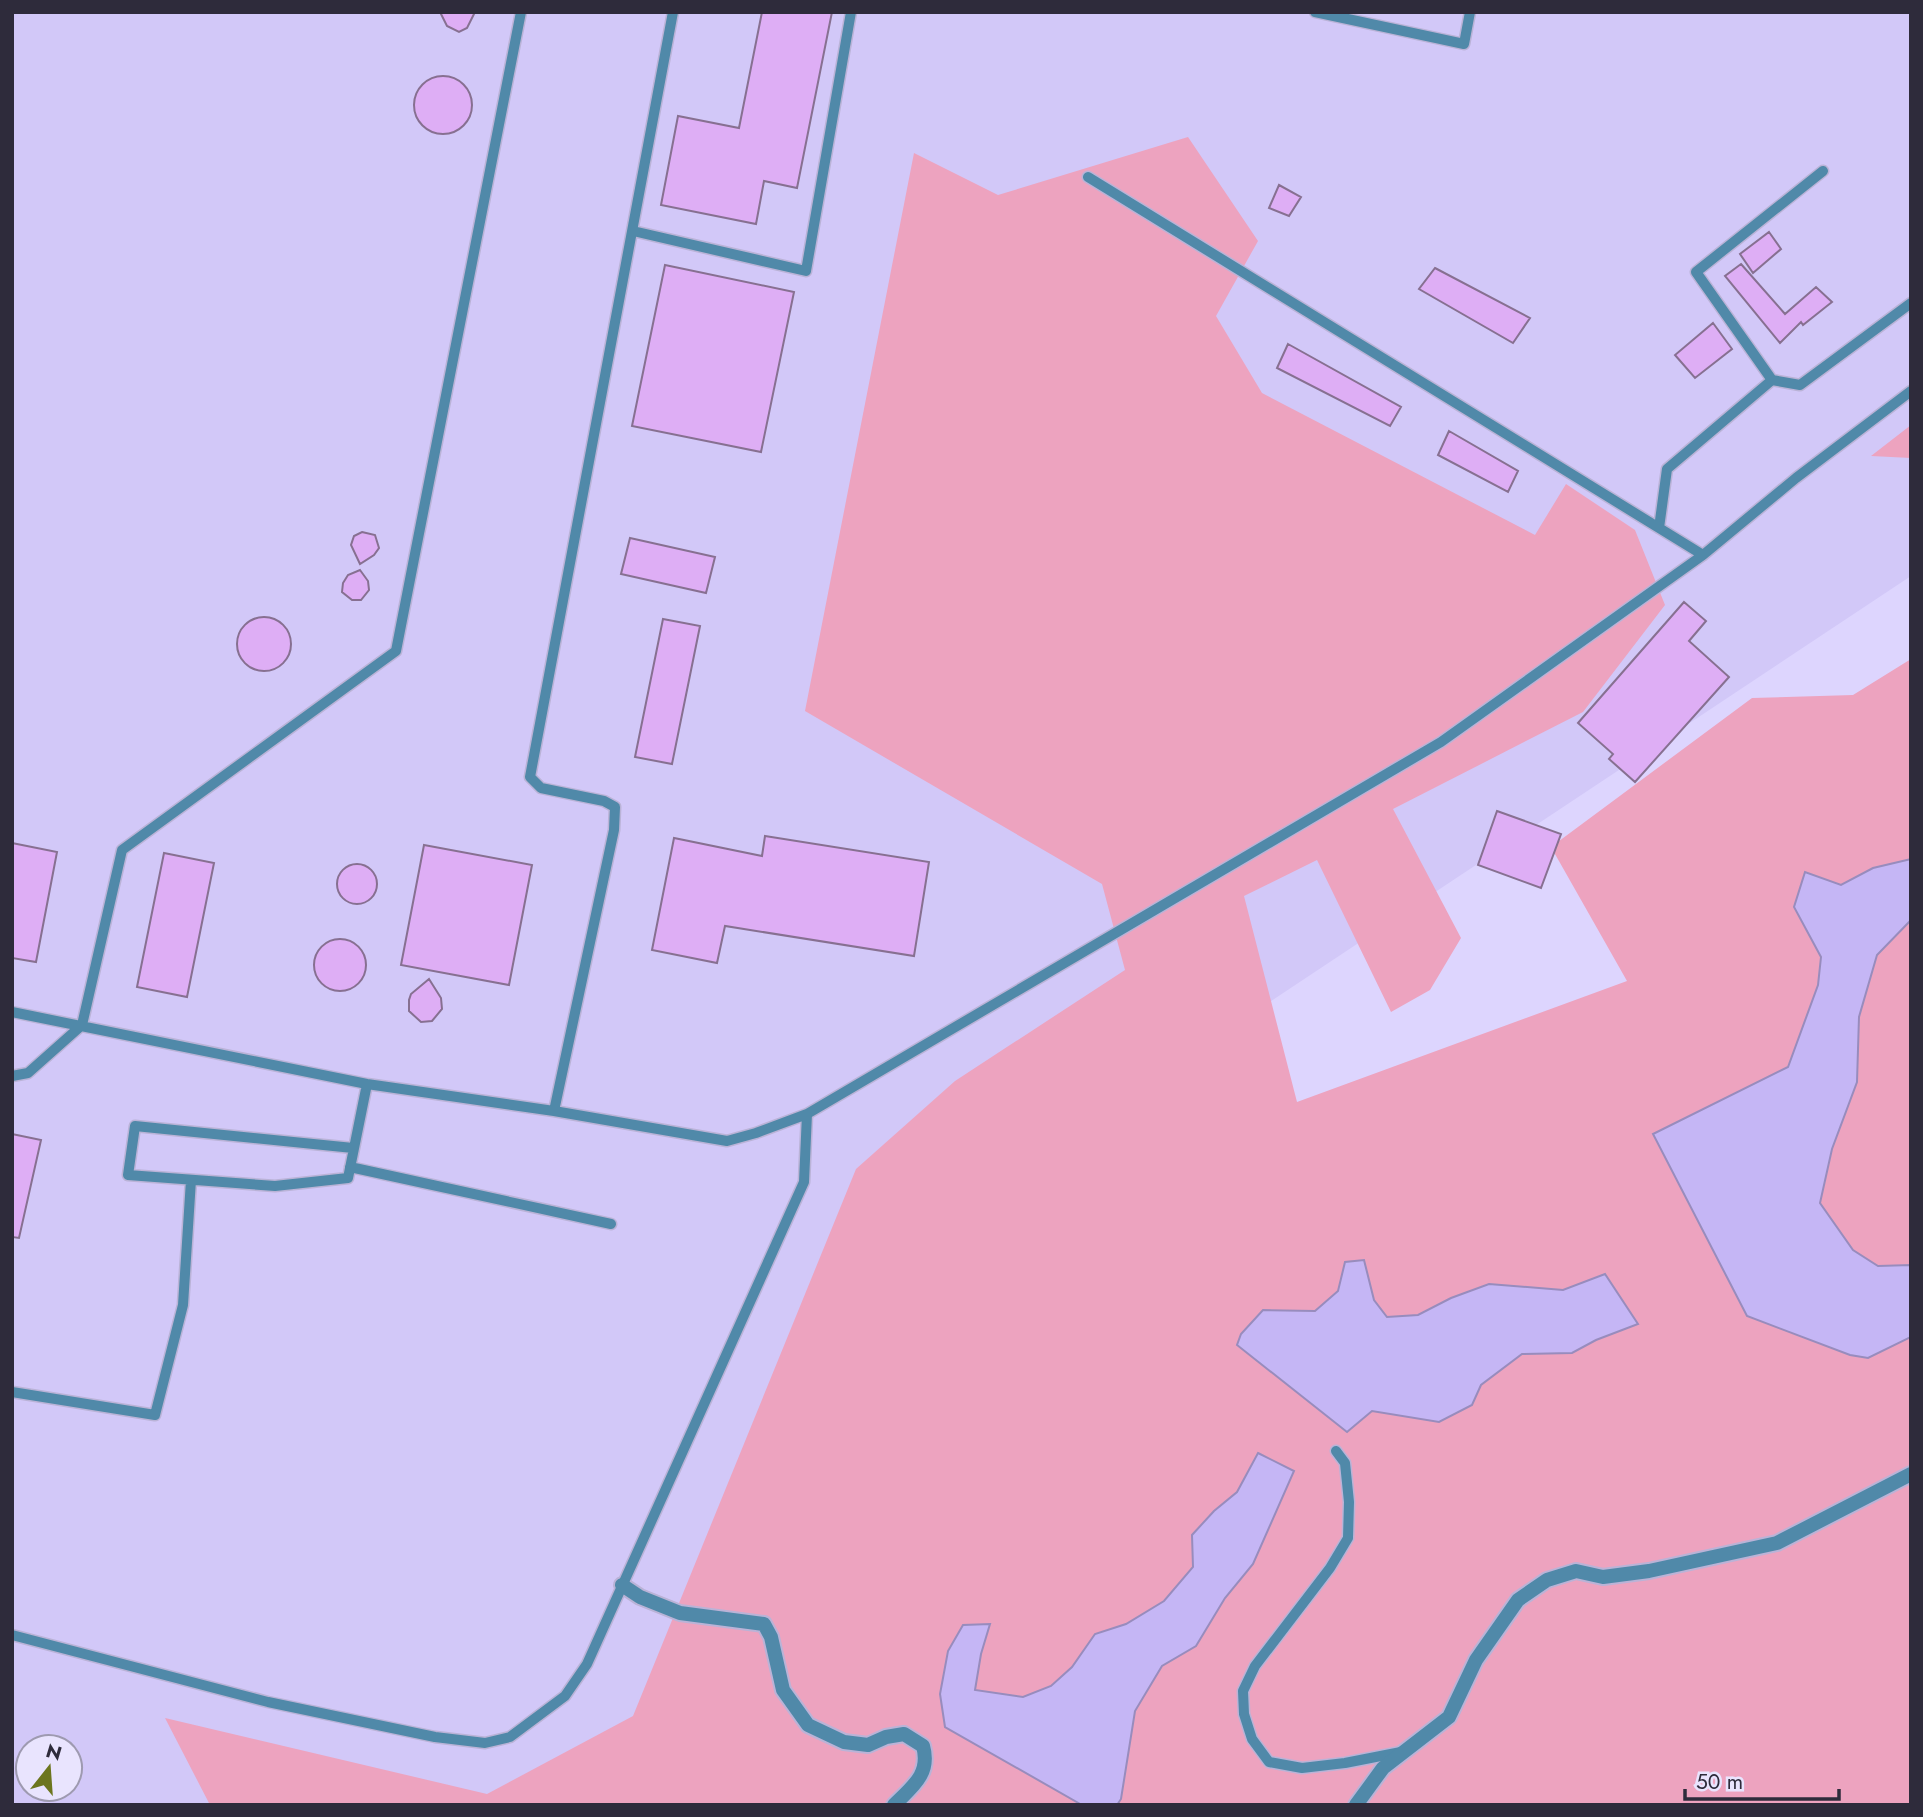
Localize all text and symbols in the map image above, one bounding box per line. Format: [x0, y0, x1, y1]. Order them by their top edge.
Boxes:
north arrow [14, 1733, 84, 1803]
text: N [43, 1737, 65, 1767]
scale bar [1685, 1758, 1839, 1802]
text: 50 m [1696, 1767, 1743, 1797]

